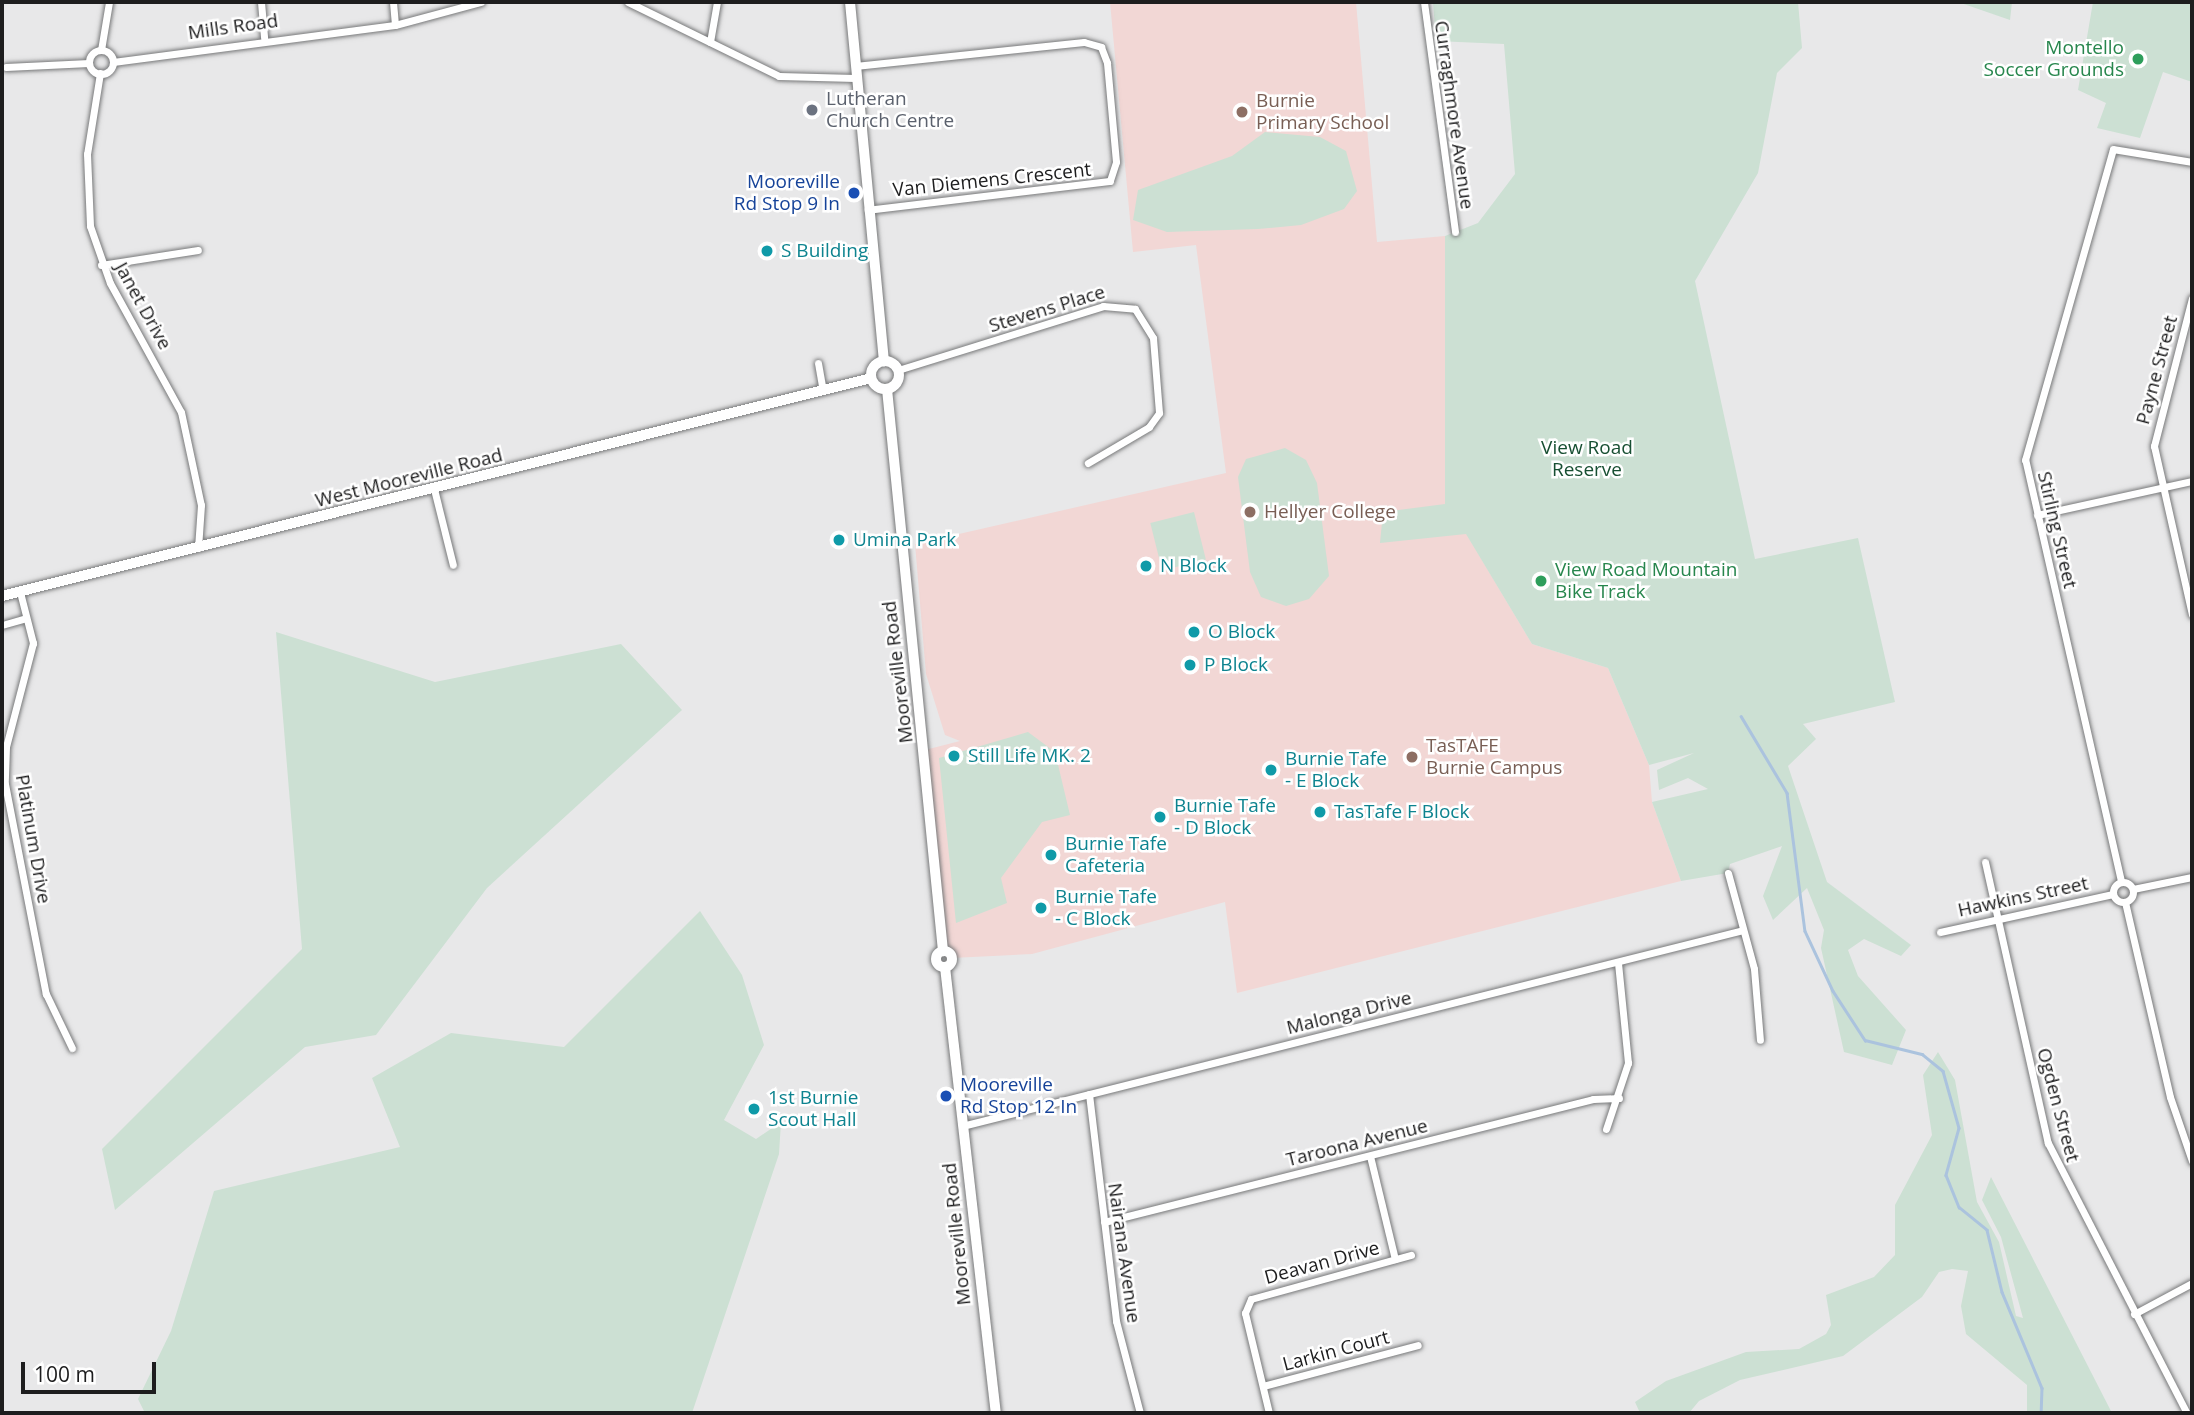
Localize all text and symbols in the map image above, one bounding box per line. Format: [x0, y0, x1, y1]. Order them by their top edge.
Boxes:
street label: Mills Road [186, 9, 280, 45]
street label: Curraghmore Avenue [1429, 19, 1479, 211]
place label: Montello Soccer Grounds [1984, 37, 2124, 81]
marker: Montello Soccer Grounds [2130, 51, 2146, 67]
place label: Lutheran Church Centre [826, 88, 954, 132]
place label: Burnie Primary School [1256, 90, 1389, 134]
marker: Lutheran Church Centre [804, 102, 820, 118]
marker: Burnie Primary School [1234, 104, 1250, 120]
street label: Van Diemens Crescent [892, 158, 1092, 202]
place label: Mooreville Rd Stop 9 In [734, 171, 840, 215]
marker: Mooreville Rd Stop 9 In [846, 185, 862, 201]
place label: S Building [781, 240, 868, 262]
marker: S Building [759, 243, 775, 259]
street label: Janet Drive [110, 258, 176, 354]
street label: Stevens Place [986, 281, 1108, 337]
street label: Payne Street [2132, 313, 2182, 427]
park label: View Road Reserve [1541, 437, 1633, 481]
street label: West Mooreville Road [313, 444, 505, 512]
street label: Stirling Street [2032, 469, 2082, 591]
place label: Hellyer College [1264, 501, 1396, 523]
marker: Hellyer College [1242, 504, 1258, 520]
place label: Umina Park [853, 529, 956, 551]
marker: Umina Park [831, 532, 847, 548]
place label: N Block [1160, 555, 1227, 577]
marker: N Block [1138, 558, 1154, 574]
place label: View Road Mountain Bike Track [1555, 559, 1737, 603]
marker: View Road Mountain Bike Track [1533, 573, 1549, 589]
street label: Mooreville Road [878, 600, 918, 744]
place label: O Block [1208, 621, 1275, 643]
marker: O Block [1186, 624, 1202, 640]
place label: P Block [1204, 654, 1268, 676]
marker: P Block [1182, 657, 1198, 673]
place label: TasTAFE Burnie Campus [1426, 735, 1562, 779]
place label: Still Life MK. 2 [968, 745, 1091, 767]
marker: Still Life MK. 2 [946, 748, 962, 764]
place label: Burnie Tafe - E Block [1285, 748, 1387, 792]
marker: TasTAFE Burnie Campus [1404, 749, 1420, 765]
marker: Burnie Tafe - E Block [1263, 762, 1279, 778]
street label: Platinum Drive [10, 773, 56, 905]
place label: Burnie Tafe - D Block [1174, 795, 1276, 839]
place label: TasTafe F Block [1334, 801, 1469, 823]
marker: TasTafe F Block [1312, 804, 1328, 820]
marker: Burnie Tafe - D Block [1152, 809, 1168, 825]
place label: Burnie Tafe Cafeteria [1065, 833, 1167, 877]
marker: Burnie Tafe Cafeteria [1043, 847, 1059, 863]
street label: Hawkins Street [1956, 872, 2090, 922]
place label: Burnie Tafe - C Block [1055, 886, 1157, 930]
marker: Burnie Tafe - C Block [1033, 900, 1049, 916]
street label: Malonga Drive [1284, 986, 1414, 1040]
street label: Ogden Street [2032, 1046, 2084, 1164]
place label: Mooreville Rd Stop 12 In [960, 1074, 1077, 1118]
place label: 1st Burnie Scout Hall [768, 1087, 858, 1131]
marker: Mooreville Rd Stop 12 In [938, 1088, 954, 1104]
marker: 1st Burnie Scout Hall [746, 1101, 762, 1117]
street label: Taroona Avenue [1284, 1114, 1430, 1172]
street label: Mooreville Road [938, 1162, 976, 1306]
street label: Nairana Avenue [1103, 1181, 1145, 1325]
street label: Deavan Drive [1262, 1237, 1382, 1289]
street label: Larkin Court [1280, 1326, 1392, 1376]
scale bar [24, 1348, 159, 1392]
text: 100 m [34, 1360, 95, 1388]

